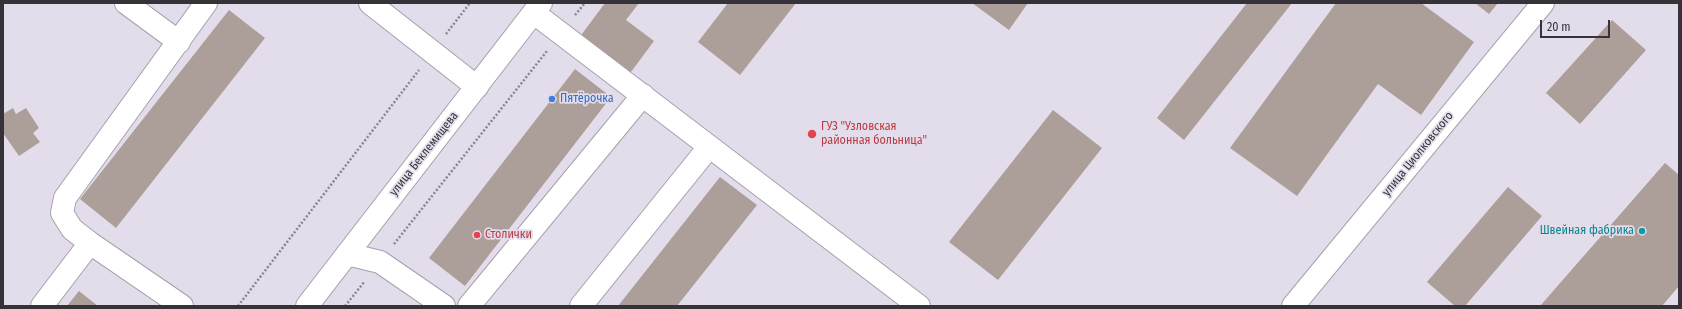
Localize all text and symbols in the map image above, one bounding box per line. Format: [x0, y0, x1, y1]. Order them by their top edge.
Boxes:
scale bar [1542, 12, 1612, 38]
text: 20 m [1547, 20, 1571, 34]
place label: Пятёрочка [560, 92, 614, 106]
marker: Пятёрочка [547, 94, 557, 104]
street label: улица Беклемищева [387, 109, 461, 199]
street label: улица Циолковского [1380, 109, 1456, 199]
place label: ГУЗ "Узловская районная больница" [821, 120, 927, 148]
marker: ГУЗ "Узловская районная больница" [806, 128, 818, 140]
place label: Швейная фабрика [1540, 224, 1634, 238]
marker: Швейная фабрика [1637, 226, 1647, 236]
place label: Столички [485, 228, 532, 242]
marker: Столички [472, 230, 482, 240]

